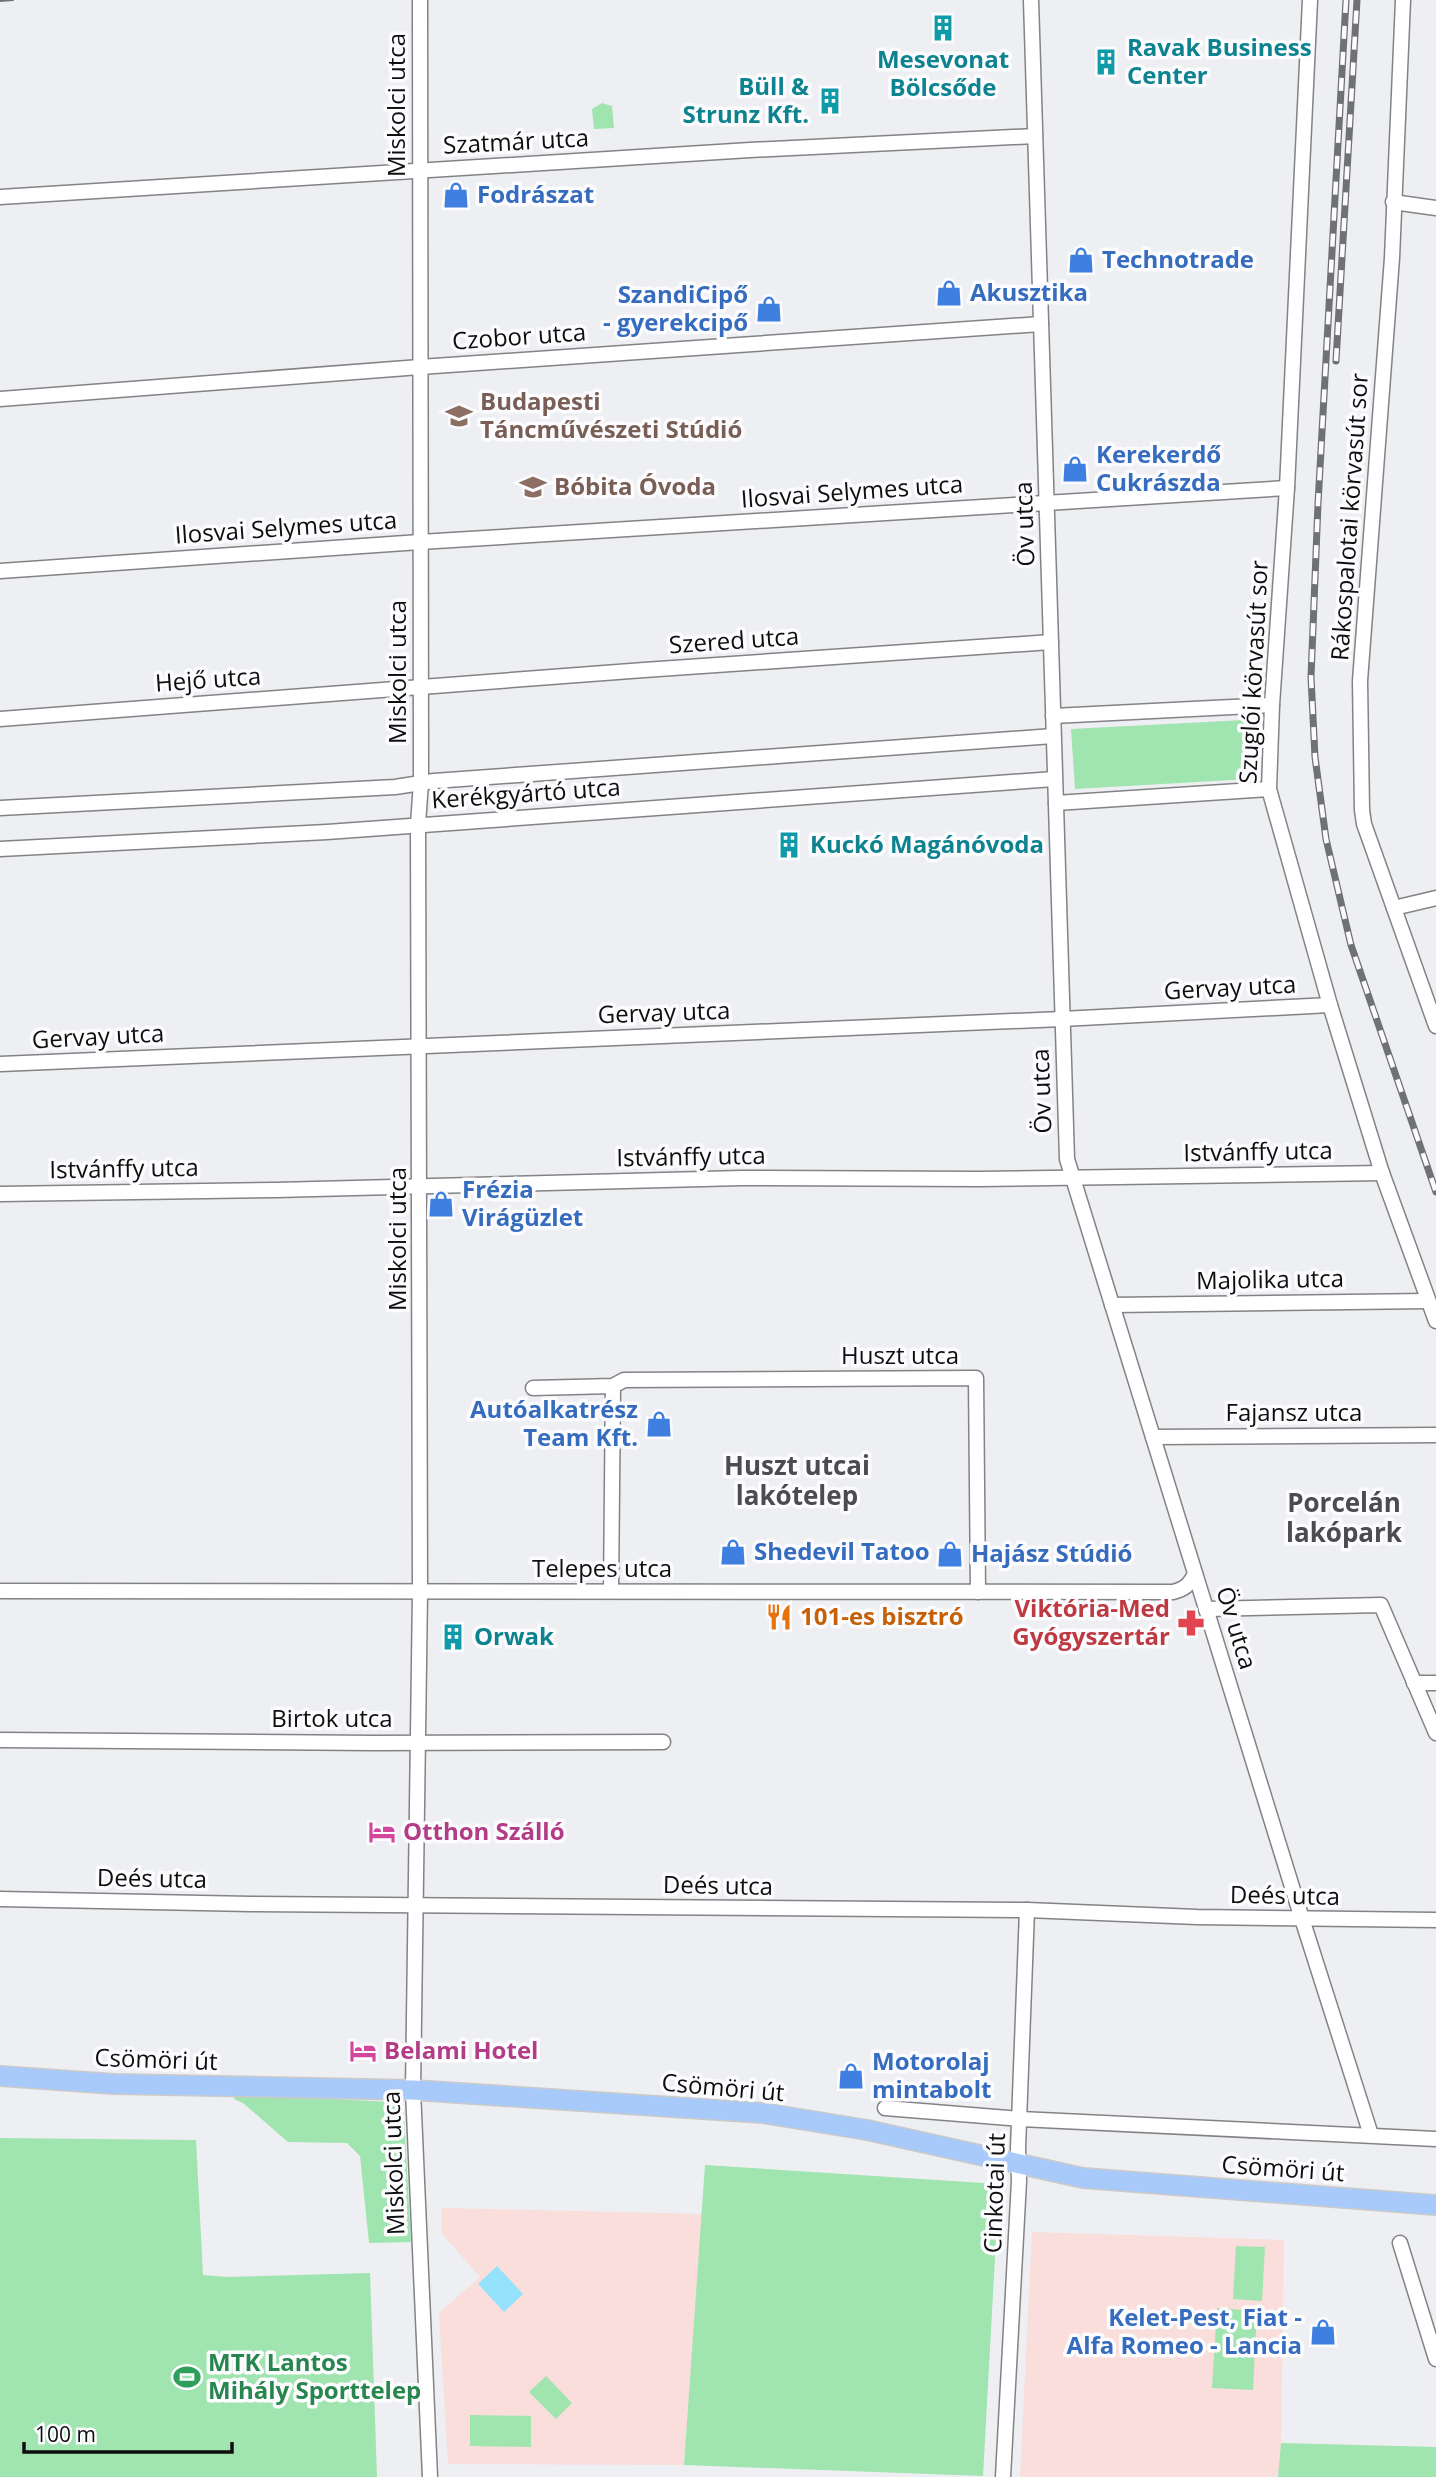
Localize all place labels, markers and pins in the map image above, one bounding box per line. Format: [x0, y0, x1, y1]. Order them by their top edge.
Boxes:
building icon: Mesevonat Bölcsőde [928, 13, 958, 43]
place label: Ravak Business Center [1127, 30, 1312, 91]
place label: Mesevonat Bölcsőde [877, 42, 1009, 103]
building icon: Ravak Business Center [1091, 47, 1121, 77]
place label: Büll & Strunz Kft. [682, 69, 809, 130]
building icon: Büll & Strunz Kft. [815, 86, 845, 116]
place label: Fodrászat [477, 177, 594, 210]
shop icon: Fodrászat [441, 180, 471, 210]
place label: Technotrade [1102, 242, 1254, 275]
shop icon: Technotrade [1066, 245, 1096, 275]
place label: Akusztika [970, 275, 1088, 308]
place label: SzandiCipő - gyerekcipő [603, 277, 748, 338]
shop icon: Akusztika [934, 278, 964, 308]
shop icon: SzandiCipő - gyerekcipő [754, 294, 784, 324]
place label: Budapesti Táncművészeti Stúdió [480, 384, 742, 445]
school or university icon: Budapesti Táncművészeti Stúdió [444, 401, 474, 431]
place label: Kerekerdő Cukrászda [1096, 437, 1221, 498]
shop icon: Kerekerdő Cukrászda [1060, 454, 1090, 484]
place label: Bóbita Óvoda [554, 469, 716, 502]
school or university icon: Bóbita Óvoda [518, 472, 548, 502]
place label: Kuckó Magánóvoda [810, 827, 1044, 860]
building icon: Kuckó Magánóvoda [774, 830, 804, 860]
place label: Frézia Virágüzlet [462, 1172, 583, 1233]
shop icon: Frézia Virágüzlet [426, 1189, 456, 1219]
place label: Autóalkatrész Team Kft. [470, 1392, 638, 1453]
shop icon: Autóalkatrész Team Kft. [644, 1409, 674, 1439]
place label: Shedevil Tatoo [754, 1534, 930, 1567]
place label: Hajász Stúdió [971, 1536, 1132, 1569]
shop icon: Shedevil Tatoo [718, 1537, 748, 1567]
shop icon: Hajász Stúdió [935, 1539, 965, 1569]
place label: Viktória-Med Gyógyszertár [1012, 1591, 1170, 1652]
place label: 101-es bisztró [800, 1599, 964, 1632]
restaurant icon: 101-es bisztró [764, 1602, 794, 1632]
pharmacy icon: Viktória-Med Gyógyszertár [1176, 1608, 1206, 1638]
place label: Orwak [474, 1619, 554, 1652]
building icon: Orwak [438, 1622, 468, 1652]
place label: Otthon Szálló [403, 1814, 565, 1847]
hotel icon: Otthon Szálló [367, 1817, 397, 1847]
place label: Belami Hotel [384, 2033, 538, 2066]
hotel icon: Belami Hotel [348, 2036, 378, 2066]
place label: Motorolaj mintabolt [872, 2044, 991, 2105]
shop icon: Motorolaj mintabolt [836, 2061, 866, 2091]
place label: Kelet-Pest, Fiat - Alfa Romeo - Lancia [1067, 2300, 1302, 2361]
shop icon: Kelet-Pest, Fiat - Alfa Romeo - Lancia [1308, 2317, 1338, 2347]
place label: MTK Lantos Mihály Sporttelep [208, 2345, 421, 2406]
sports icon: MTK Lantos Mihály Sporttelep [172, 2362, 202, 2392]

